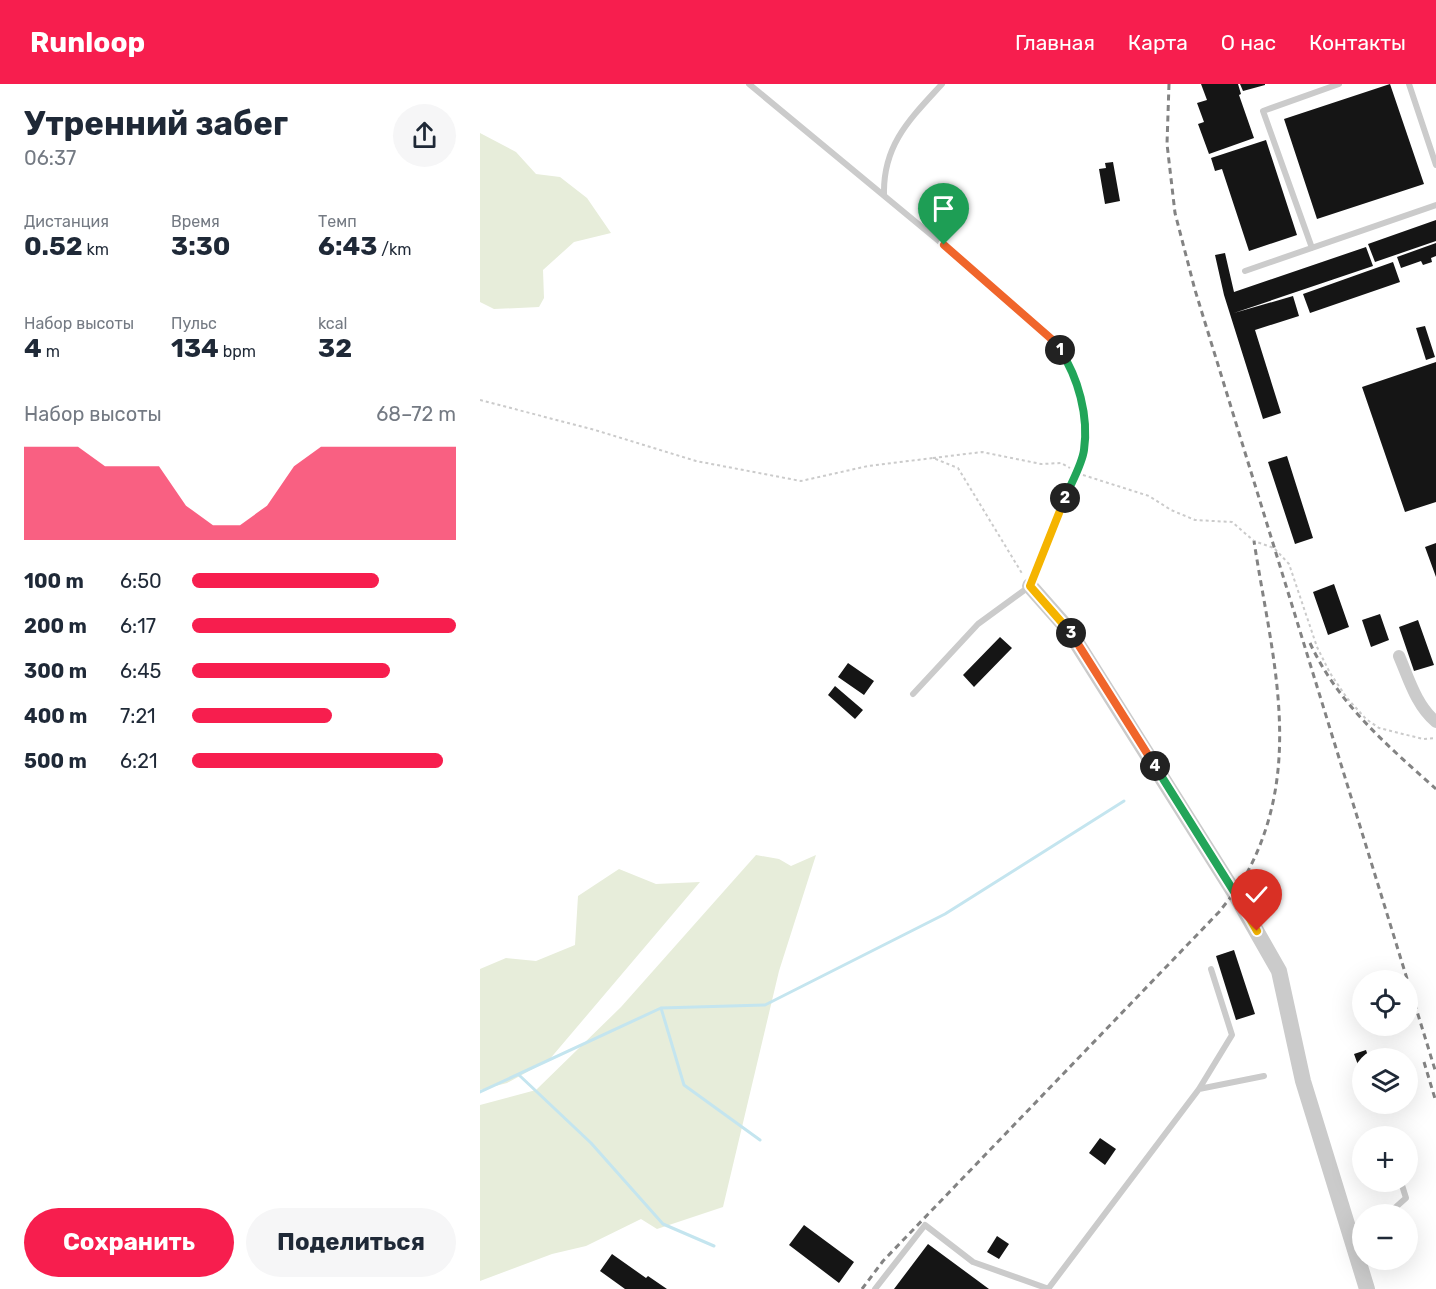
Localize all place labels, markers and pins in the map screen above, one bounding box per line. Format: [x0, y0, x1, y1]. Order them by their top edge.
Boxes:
pin [918, 183, 969, 245]
pin: 1 [1045, 335, 1075, 365]
pin: 2 [1050, 483, 1080, 513]
pin: 3 [1056, 618, 1086, 648]
pin: 4 [1140, 751, 1170, 781]
pin [1231, 869, 1282, 931]

